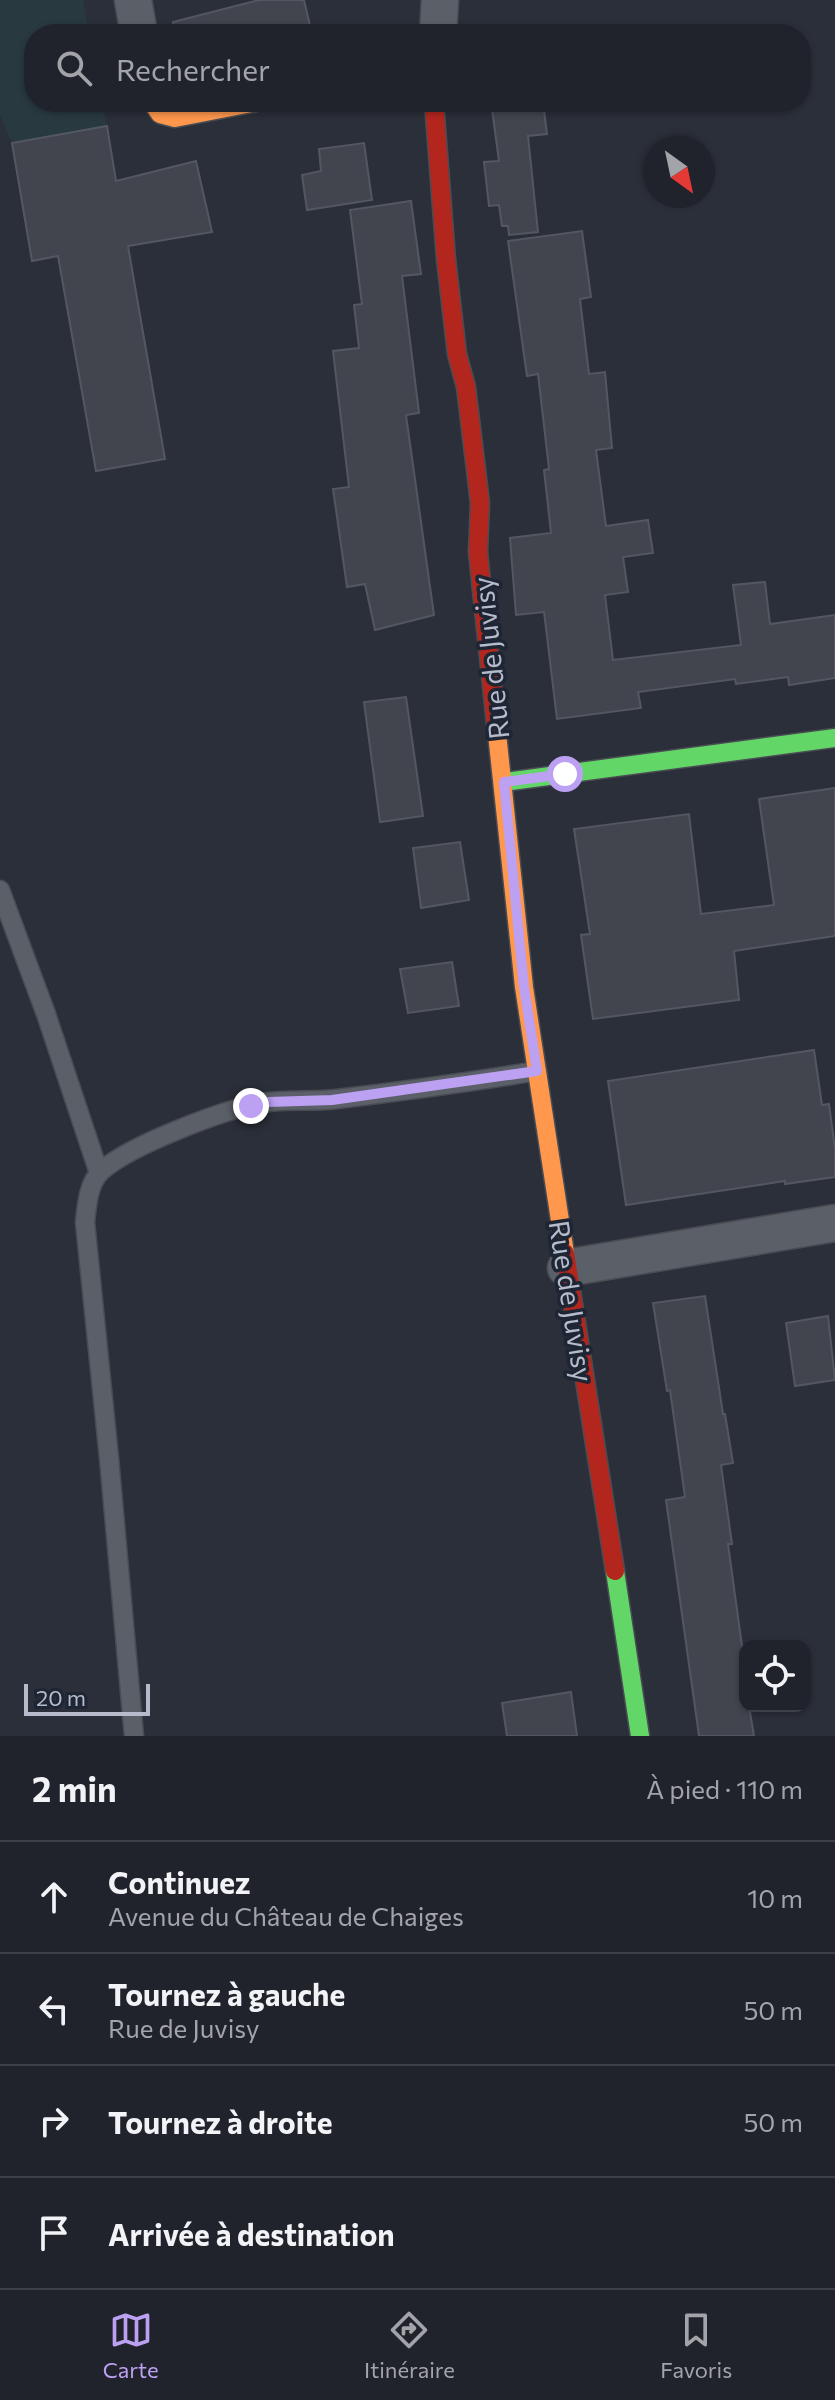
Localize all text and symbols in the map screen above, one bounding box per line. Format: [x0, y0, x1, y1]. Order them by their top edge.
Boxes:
search box [24, 24, 811, 112]
icon: search [52, 46, 96, 90]
text: Rechercher [116, 50, 270, 87]
north arrow [643, 136, 715, 208]
street label: Rue de Juvisy [465, 575, 515, 741]
route start [547, 756, 583, 792]
route end [233, 1088, 269, 1124]
street label: Rue de Juvisy [542, 1218, 602, 1384]
map controls [739, 1640, 811, 1712]
button: locate [739, 1640, 811, 1712]
scale bar [24, 1680, 150, 1716]
text: 20 m [36, 1684, 86, 1711]
text: 2 min [32, 1767, 117, 1809]
text: À pied · 110 m [646, 1773, 803, 1804]
text: Continuez [108, 1863, 251, 1900]
icon: ahead [32, 1875, 76, 1919]
text: 10 m [747, 1882, 803, 1913]
text: Avenue du Château de Chaiges [108, 1900, 464, 1931]
text: Tournez à gauche [108, 1975, 345, 2012]
icon: left [32, 1987, 76, 2031]
text: 50 m [743, 1994, 803, 2025]
text: Rue de Juvisy [108, 2012, 259, 2043]
icon: right [32, 2099, 76, 2143]
text: Tournez à droite [108, 2103, 332, 2140]
text: 50 m [743, 2106, 803, 2137]
icon: arrive [32, 2211, 76, 2255]
text: Arrivée à destination [108, 2215, 395, 2252]
tab: Carte [103, 2308, 159, 2383]
tab: Itinéraire [364, 2308, 455, 2383]
tab: Favoris [660, 2308, 732, 2383]

